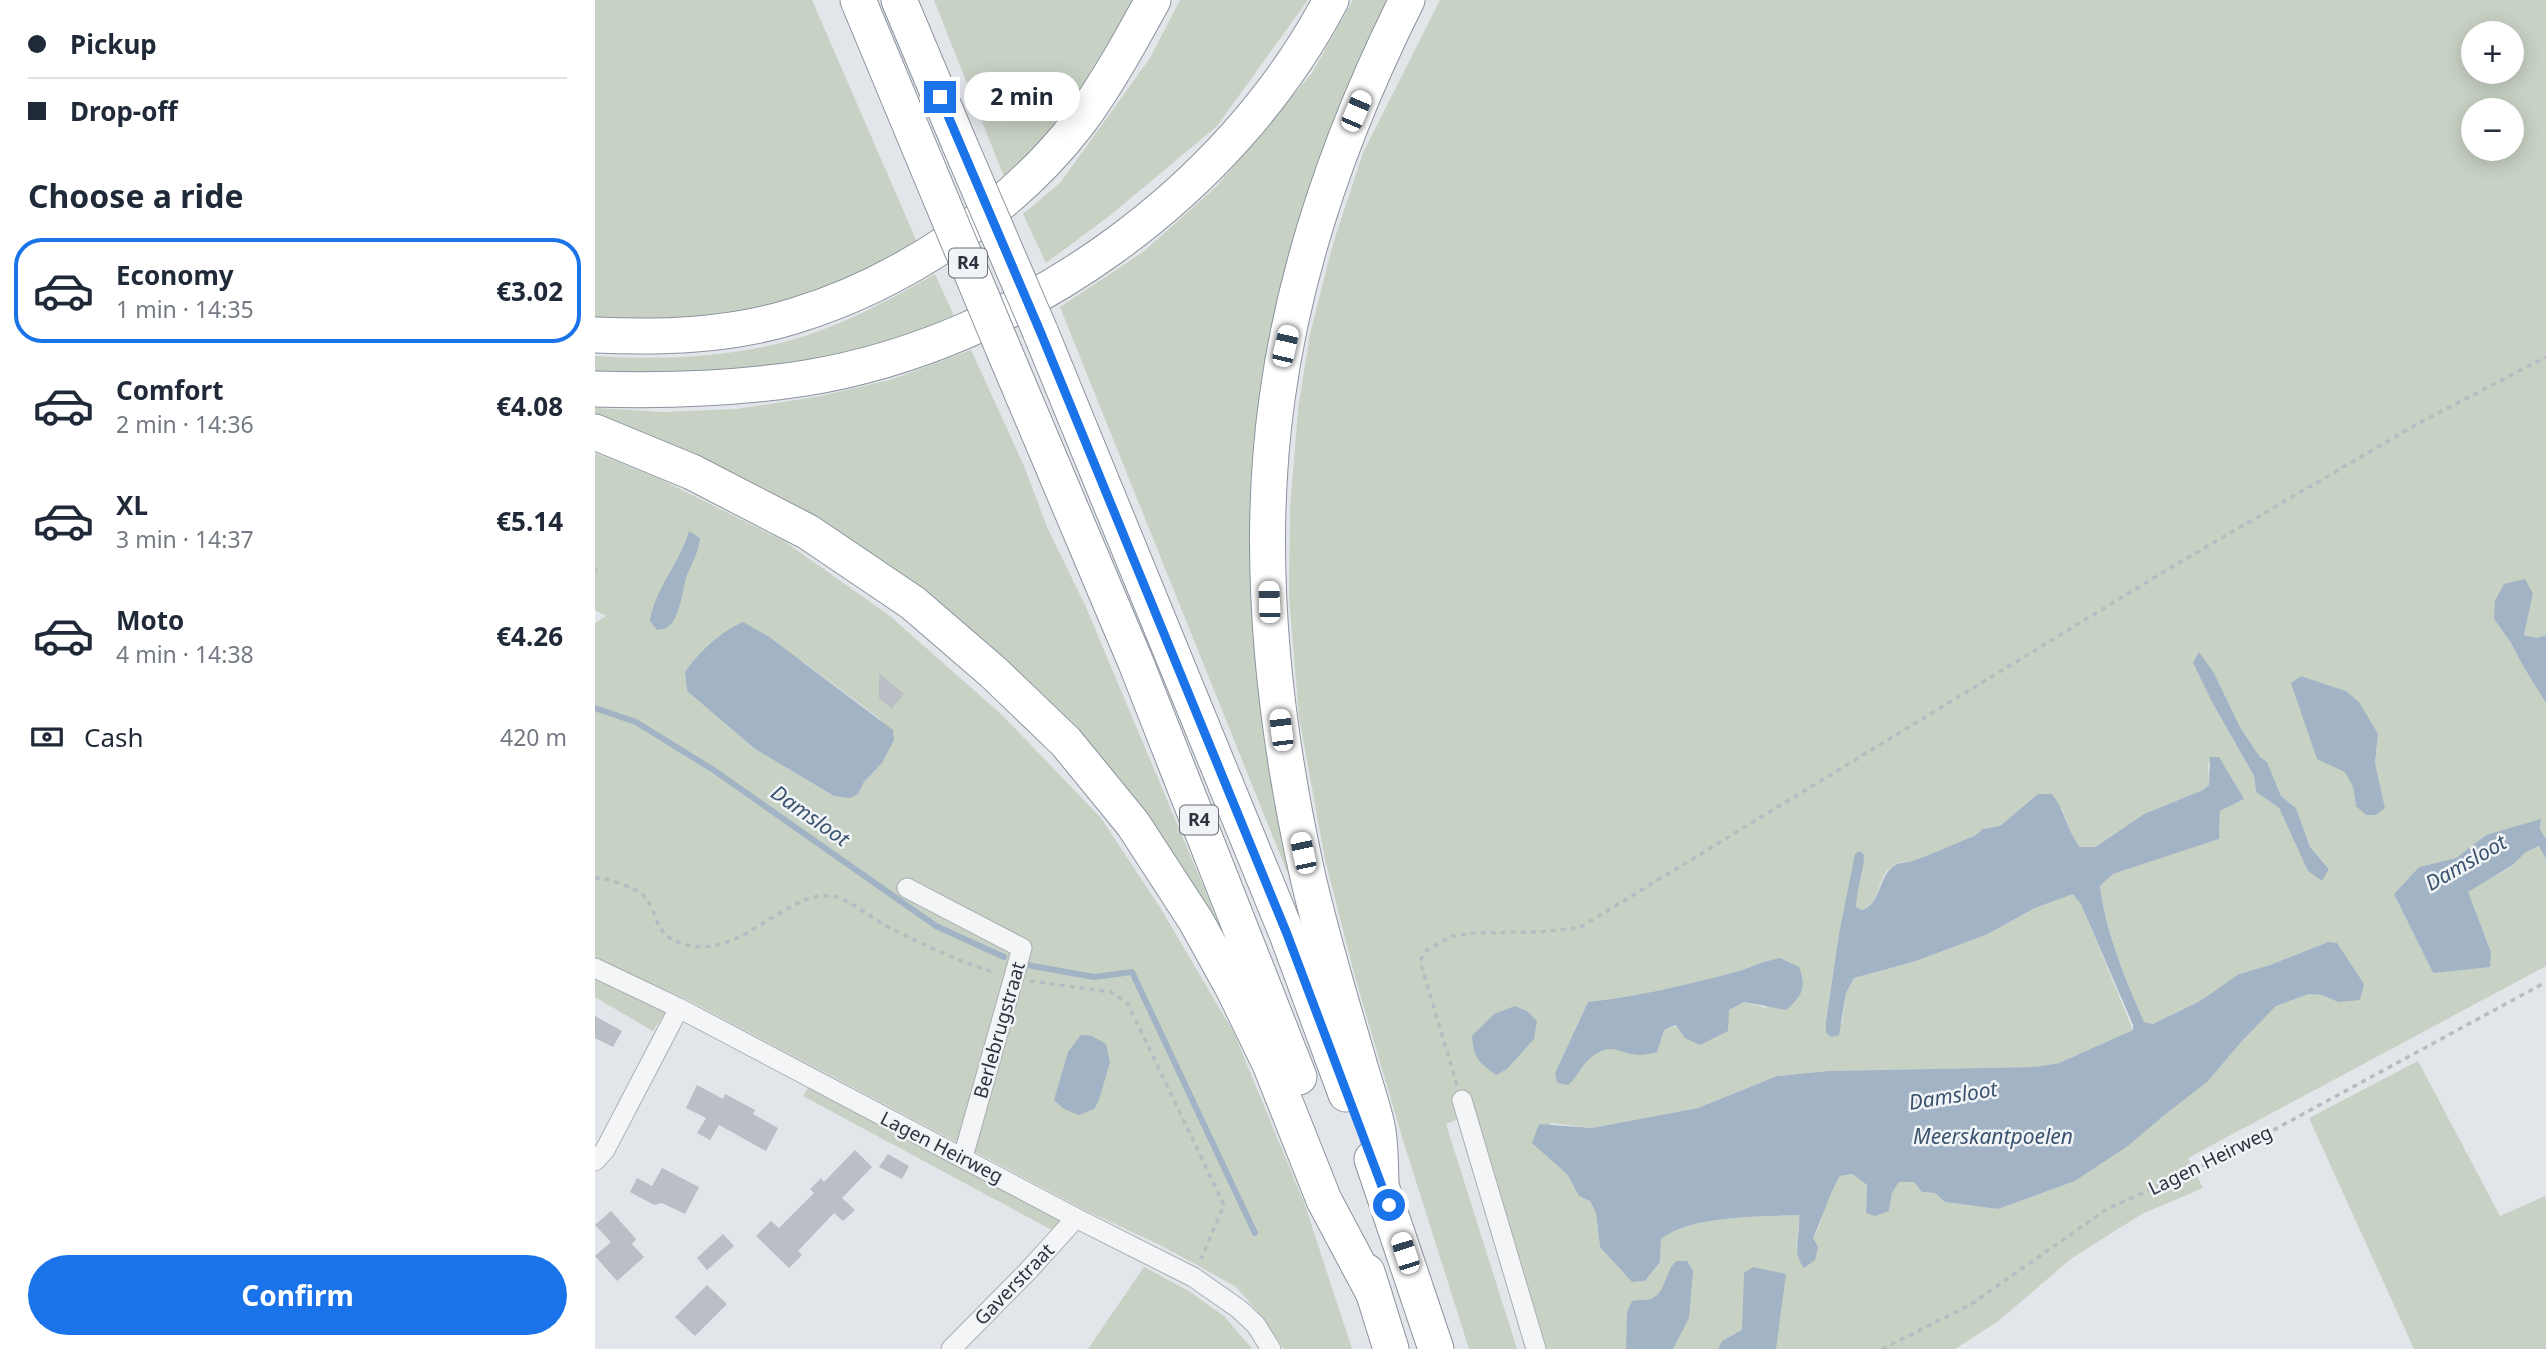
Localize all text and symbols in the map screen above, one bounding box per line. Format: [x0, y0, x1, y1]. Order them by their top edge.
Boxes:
map controls [2461, 21, 2524, 161]
button: + [2461, 21, 2524, 84]
text: Pickup [70, 26, 157, 62]
callout: 2 min [965, 72, 1080, 122]
text: 2 min [990, 80, 1054, 112]
route end [924, 81, 956, 113]
car [1339, 88, 1374, 134]
text: Drop-off [70, 93, 177, 129]
button: − [2461, 98, 2524, 161]
text: Choose a ride [28, 174, 244, 217]
road number: R4 [949, 248, 987, 278]
text: Economy [116, 257, 234, 293]
icon: car [32, 259, 95, 322]
text: €3.02 [496, 273, 563, 309]
text: 1 min · 14:35 [116, 293, 254, 325]
car [1271, 323, 1300, 369]
text: Comfort [116, 372, 224, 408]
icon: car [32, 374, 95, 437]
text: €4.08 [496, 388, 563, 424]
text: 2 min · 14:36 [116, 408, 254, 440]
text: XL [116, 487, 148, 523]
icon: car [32, 489, 95, 552]
text: €5.14 [496, 503, 563, 539]
text: 3 min · 14:37 [116, 523, 254, 555]
car [1258, 581, 1281, 623]
text: Moto [116, 602, 184, 638]
icon: car [32, 604, 95, 667]
text: €4.26 [496, 618, 563, 654]
text: 4 min · 14:38 [116, 638, 254, 670]
car [1269, 708, 1294, 752]
icon: cash [28, 718, 66, 756]
text: Cash [84, 719, 144, 755]
text: 420 m [500, 721, 567, 753]
water label: Damsloot [766, 778, 856, 853]
road number: R4 [1180, 806, 1218, 834]
water label: Damsloot [2420, 827, 2512, 897]
car [1289, 830, 1318, 876]
street label: Berlebrugstraat [967, 958, 1031, 1101]
water label: Damsloot [1906, 1074, 2000, 1116]
street label: Lagen Heirweg [876, 1105, 1008, 1189]
street label: Lagen Heirweg [2144, 1119, 2276, 1201]
water label: Meerskantpoelen [1913, 1122, 2073, 1150]
route start [1373, 1189, 1405, 1221]
car [1389, 1230, 1422, 1276]
street label: Gaverstraat [968, 1237, 1060, 1331]
button: Confirm [28, 1255, 567, 1335]

